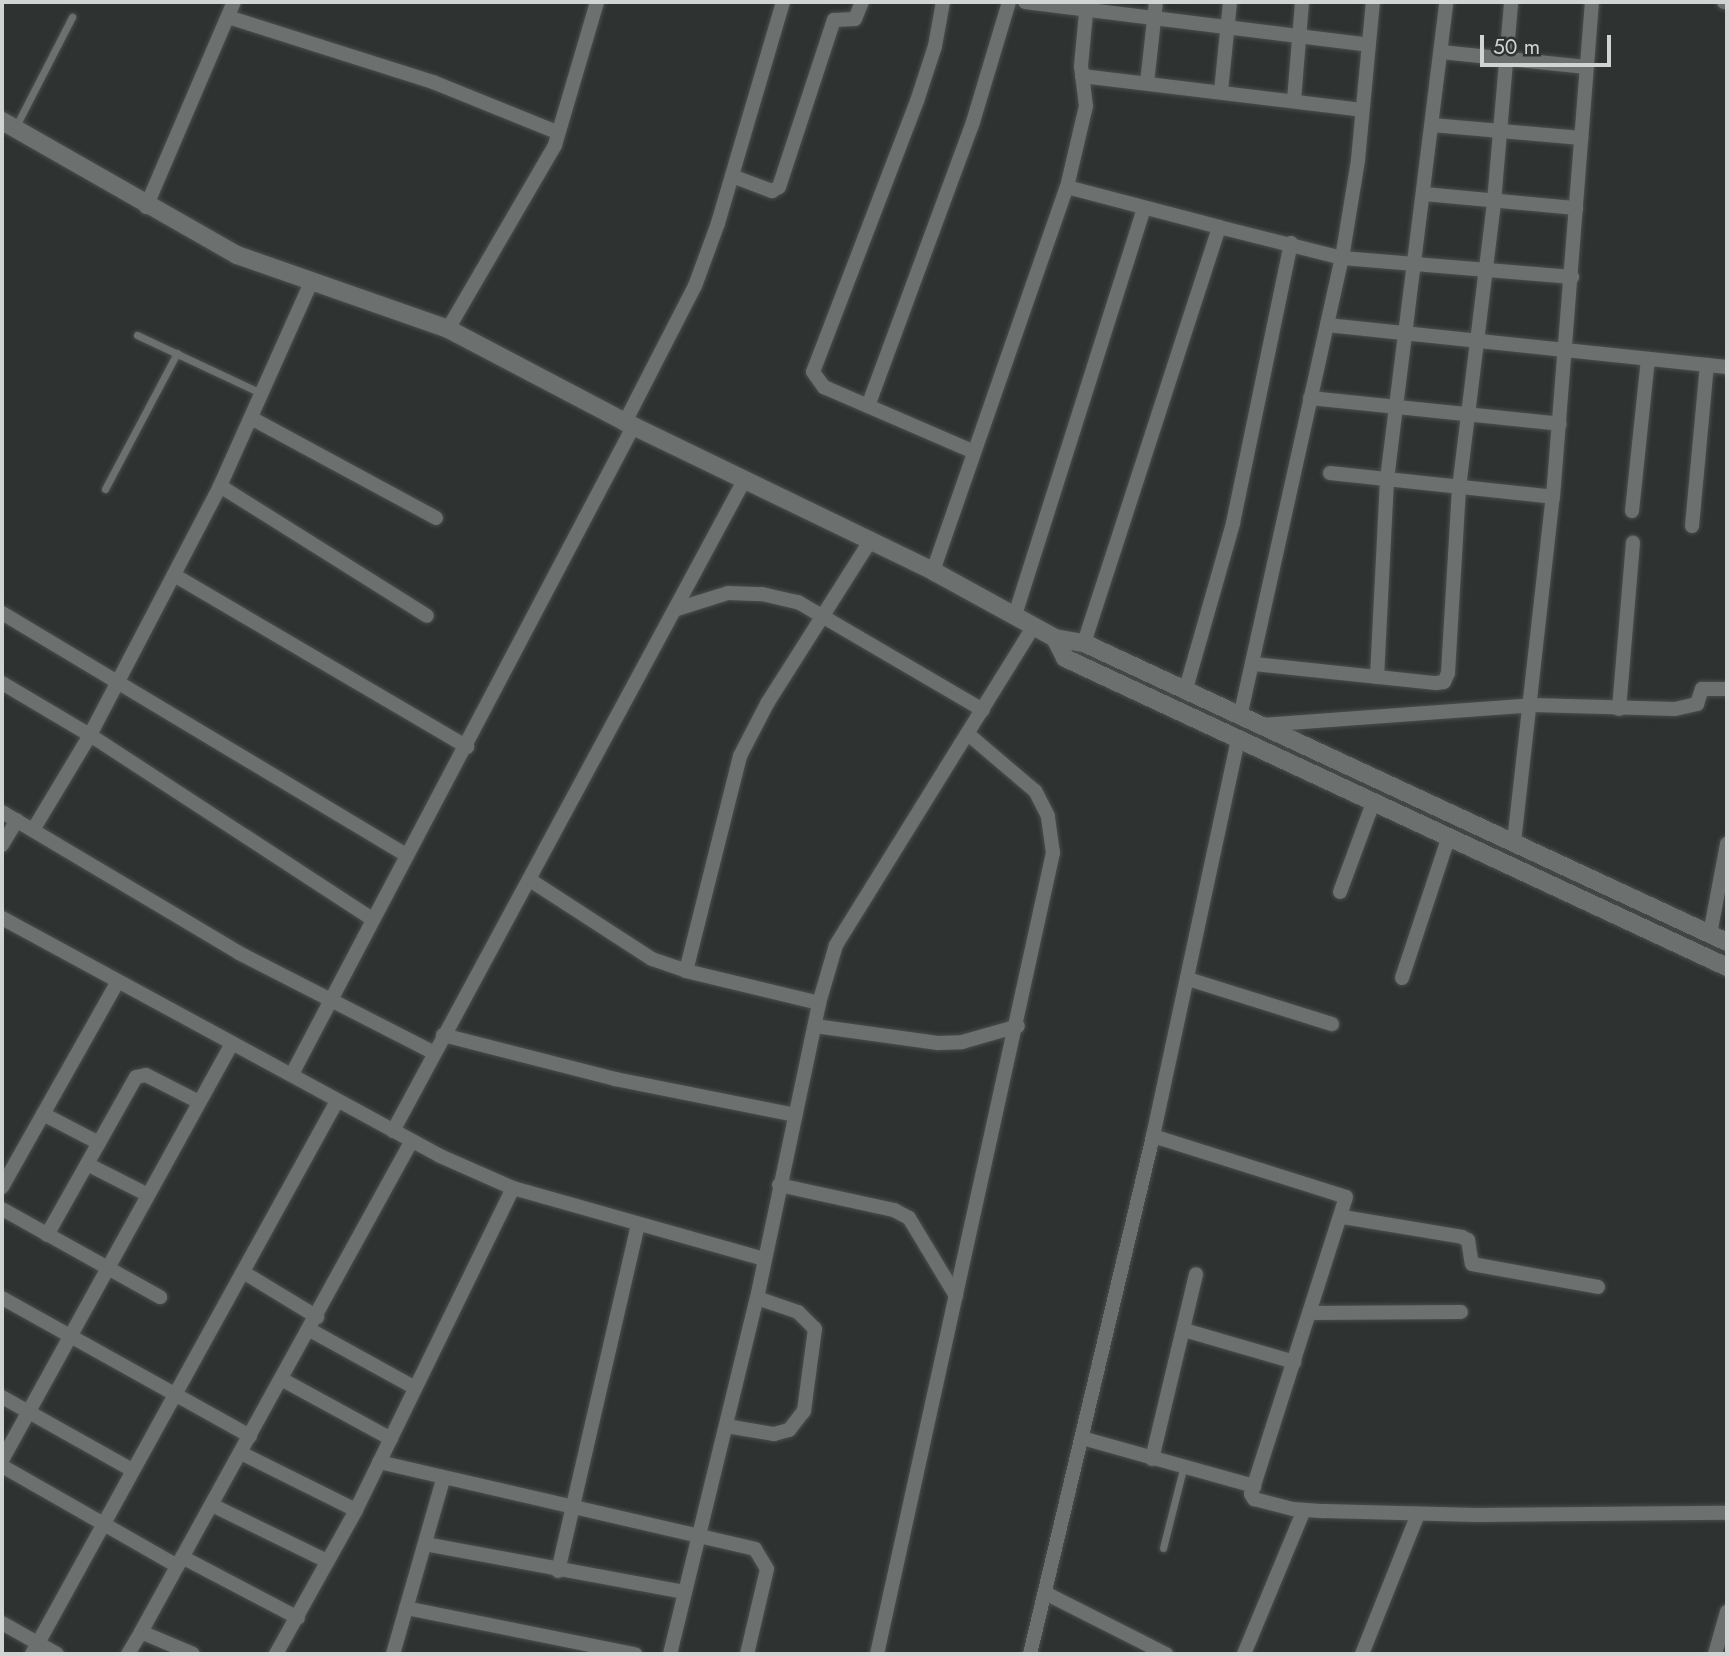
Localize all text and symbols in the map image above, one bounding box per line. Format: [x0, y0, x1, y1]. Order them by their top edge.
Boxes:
scale bar [1484, 21, 1615, 65]
text: 50 m [1493, 32, 1540, 62]

